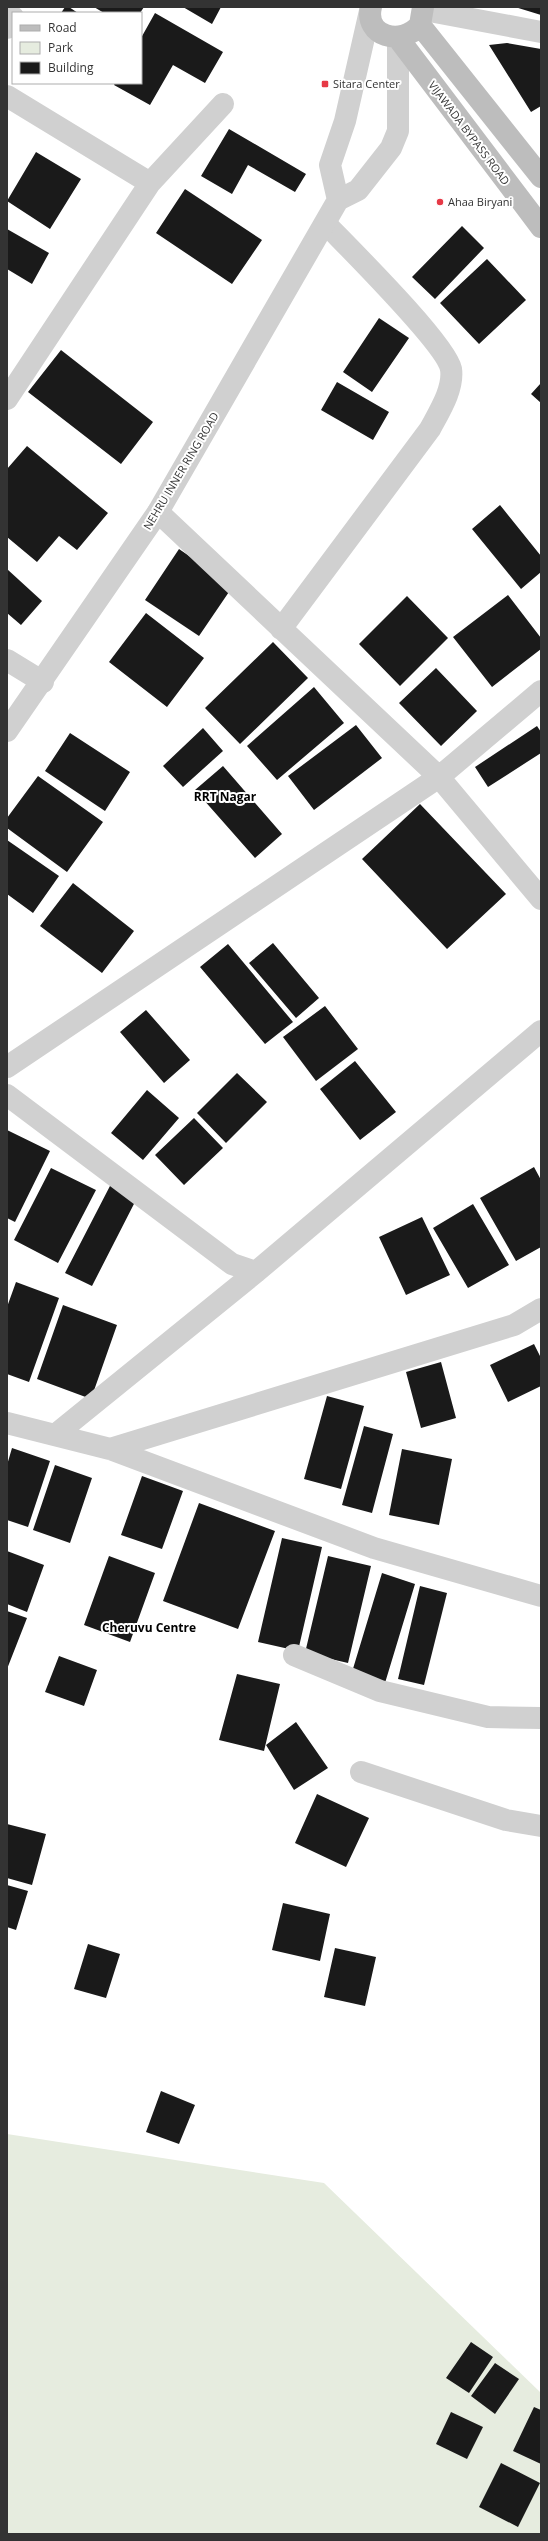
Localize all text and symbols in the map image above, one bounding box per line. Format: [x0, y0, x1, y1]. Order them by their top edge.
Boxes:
legend [12, 12, 142, 84]
text: Road [48, 19, 77, 36]
text: Park [48, 39, 74, 56]
text: Building [48, 59, 94, 76]
place label: Sitara Center [333, 76, 400, 91]
street label: VIJAWADA BYPASS ROAD [425, 78, 513, 188]
marker: Sitara Center [320, 79, 330, 89]
place label: Ahaa Biryani [448, 194, 512, 209]
marker: Ahaa Biryani [435, 197, 445, 207]
street label: NEHRU INNER RING ROAD [139, 409, 222, 532]
district label: RRT Nagar [194, 788, 257, 805]
district label: Cheruvu Centre [102, 1619, 196, 1636]

